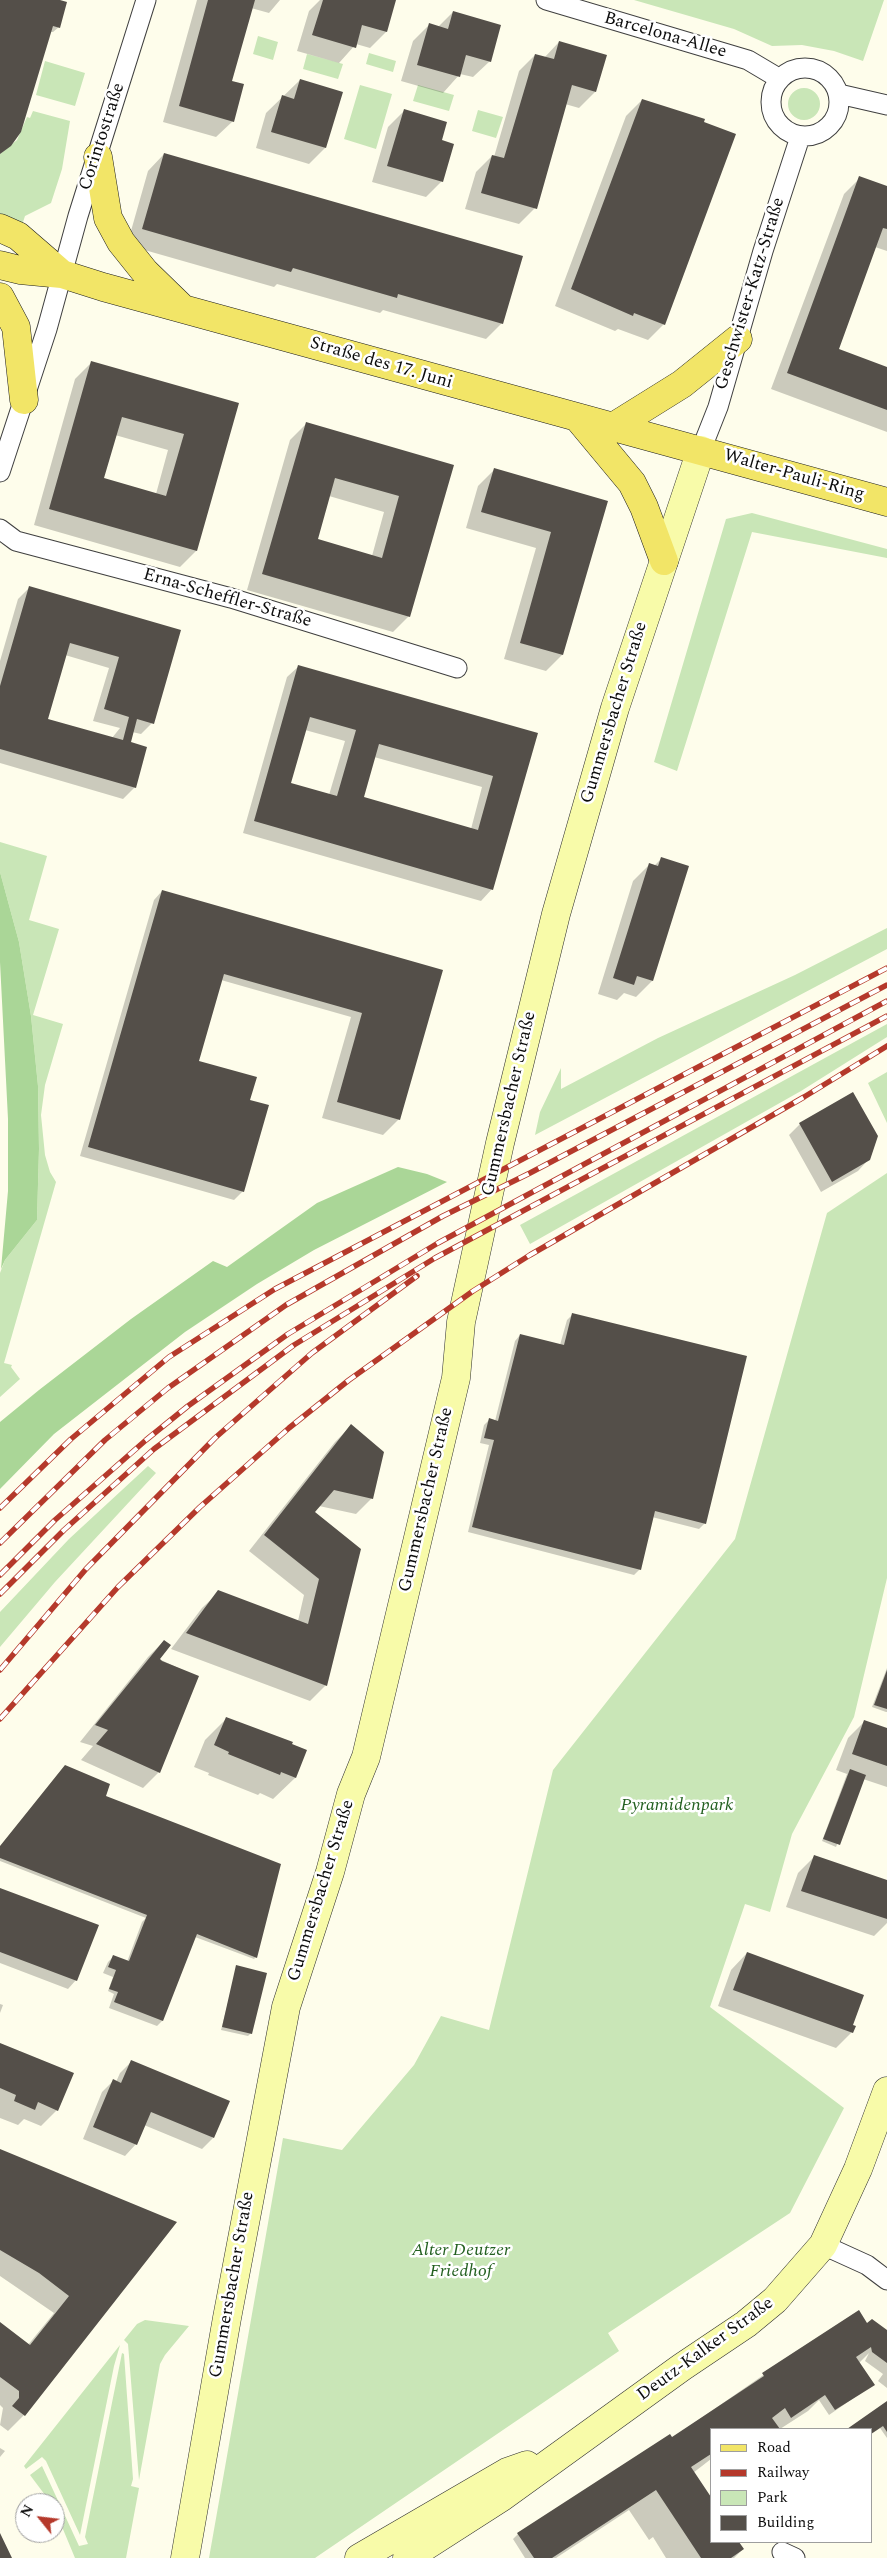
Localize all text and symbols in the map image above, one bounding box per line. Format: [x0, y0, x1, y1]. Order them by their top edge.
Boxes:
street label: Barcelona-Allee [601, 8, 729, 64]
street label: Corintostraße [75, 80, 131, 194]
street label: Geschwister-Katz-Straße [711, 195, 791, 393]
street label: Straße des 17. Juni [307, 333, 455, 395]
street label: Walter-Pauli-Ring [721, 446, 867, 506]
street label: Erna-Scheffler-Straße [140, 565, 314, 633]
street label: Gummersbacher Straße [577, 620, 653, 806]
street label: Gummersbacher Straße [478, 1010, 542, 1198]
street label: Gummersbacher Straße [395, 1406, 459, 1594]
park label: Pyramidenpark [621, 1795, 733, 1817]
street label: Gummersbacher Straße [284, 1798, 360, 1984]
street label: Gummersbacher Straße [206, 2190, 260, 2380]
park label: Alter Deutzer Friedhof [412, 2240, 510, 2282]
street label: Deutz-Kalker Straße [634, 2293, 778, 2407]
legend [710, 2428, 872, 2543]
text: Road [757, 2436, 791, 2459]
text: Railway [757, 2461, 809, 2484]
text: Park [757, 2486, 788, 2509]
north arrow [15, 2493, 65, 2543]
text: N [15, 2501, 39, 2521]
text: Building [757, 2511, 814, 2534]

